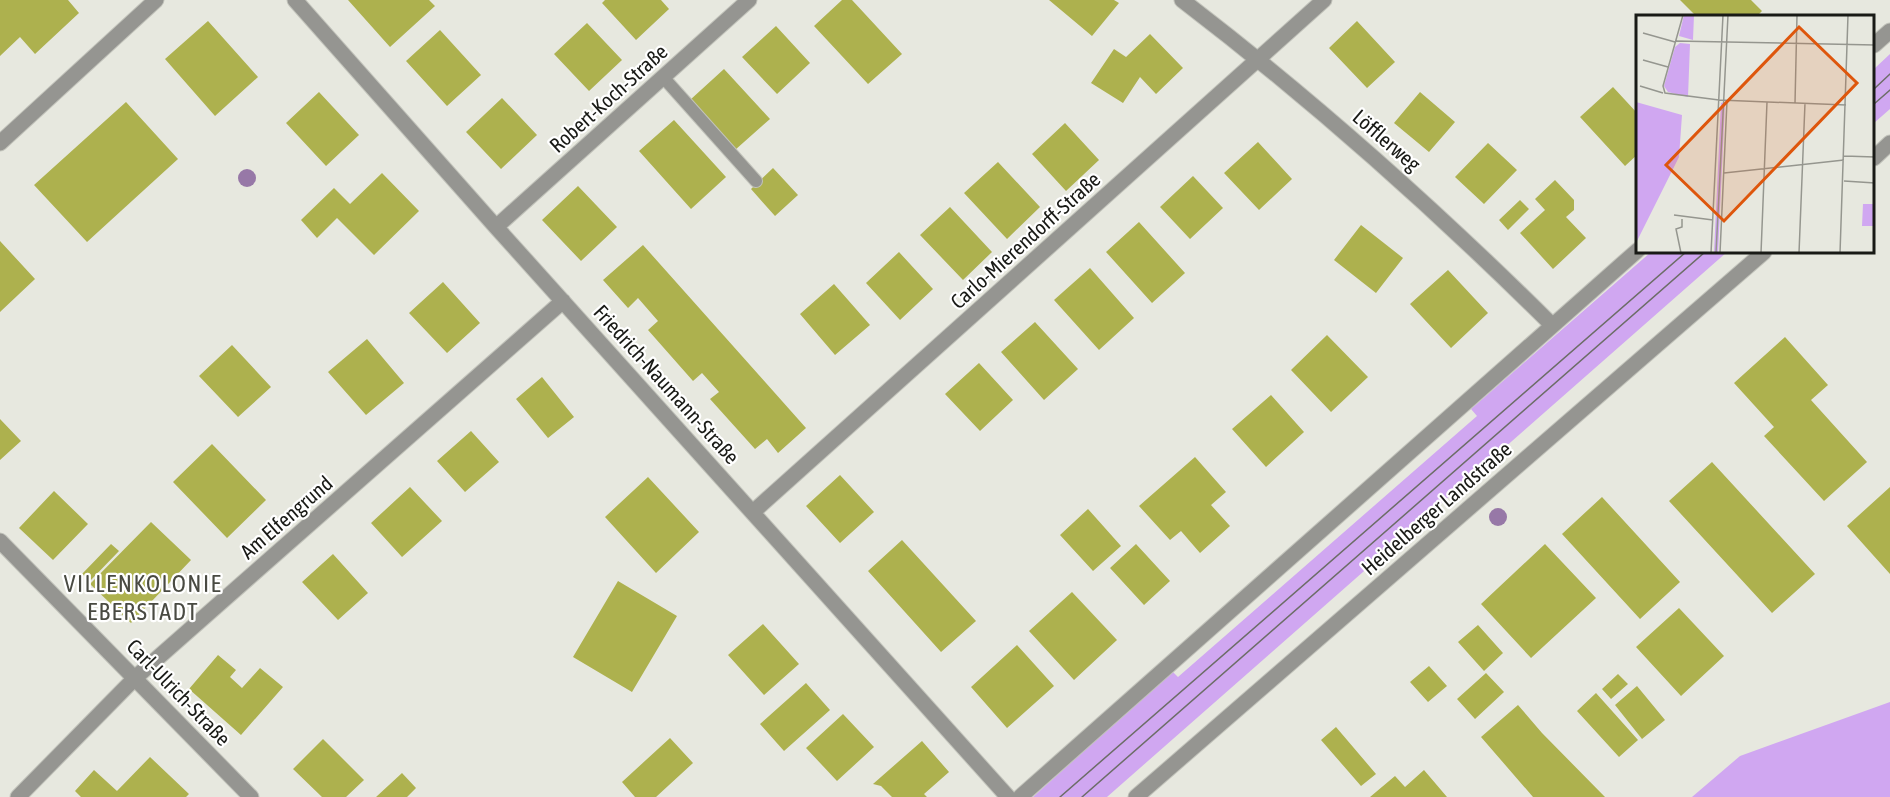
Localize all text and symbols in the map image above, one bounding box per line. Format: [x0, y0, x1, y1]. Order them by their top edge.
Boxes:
inset map [1636, 15, 1875, 254]
street label: Robert-Koch-Straße [544, 39, 672, 157]
street label: Löfflerweg [1348, 104, 1426, 176]
street label: Carlo-Mierendorff-Straße [945, 167, 1105, 313]
street label: Friedrich-Naumann-Straße [589, 300, 745, 468]
street label: Heidelberger Landstraße [1356, 437, 1516, 579]
street label: Am Elfengrund [235, 471, 337, 563]
district label: VILLENKOLONIE EBERSTADT [64, 570, 222, 625]
street label: Carl-Ulrich-Straße [122, 634, 236, 750]

